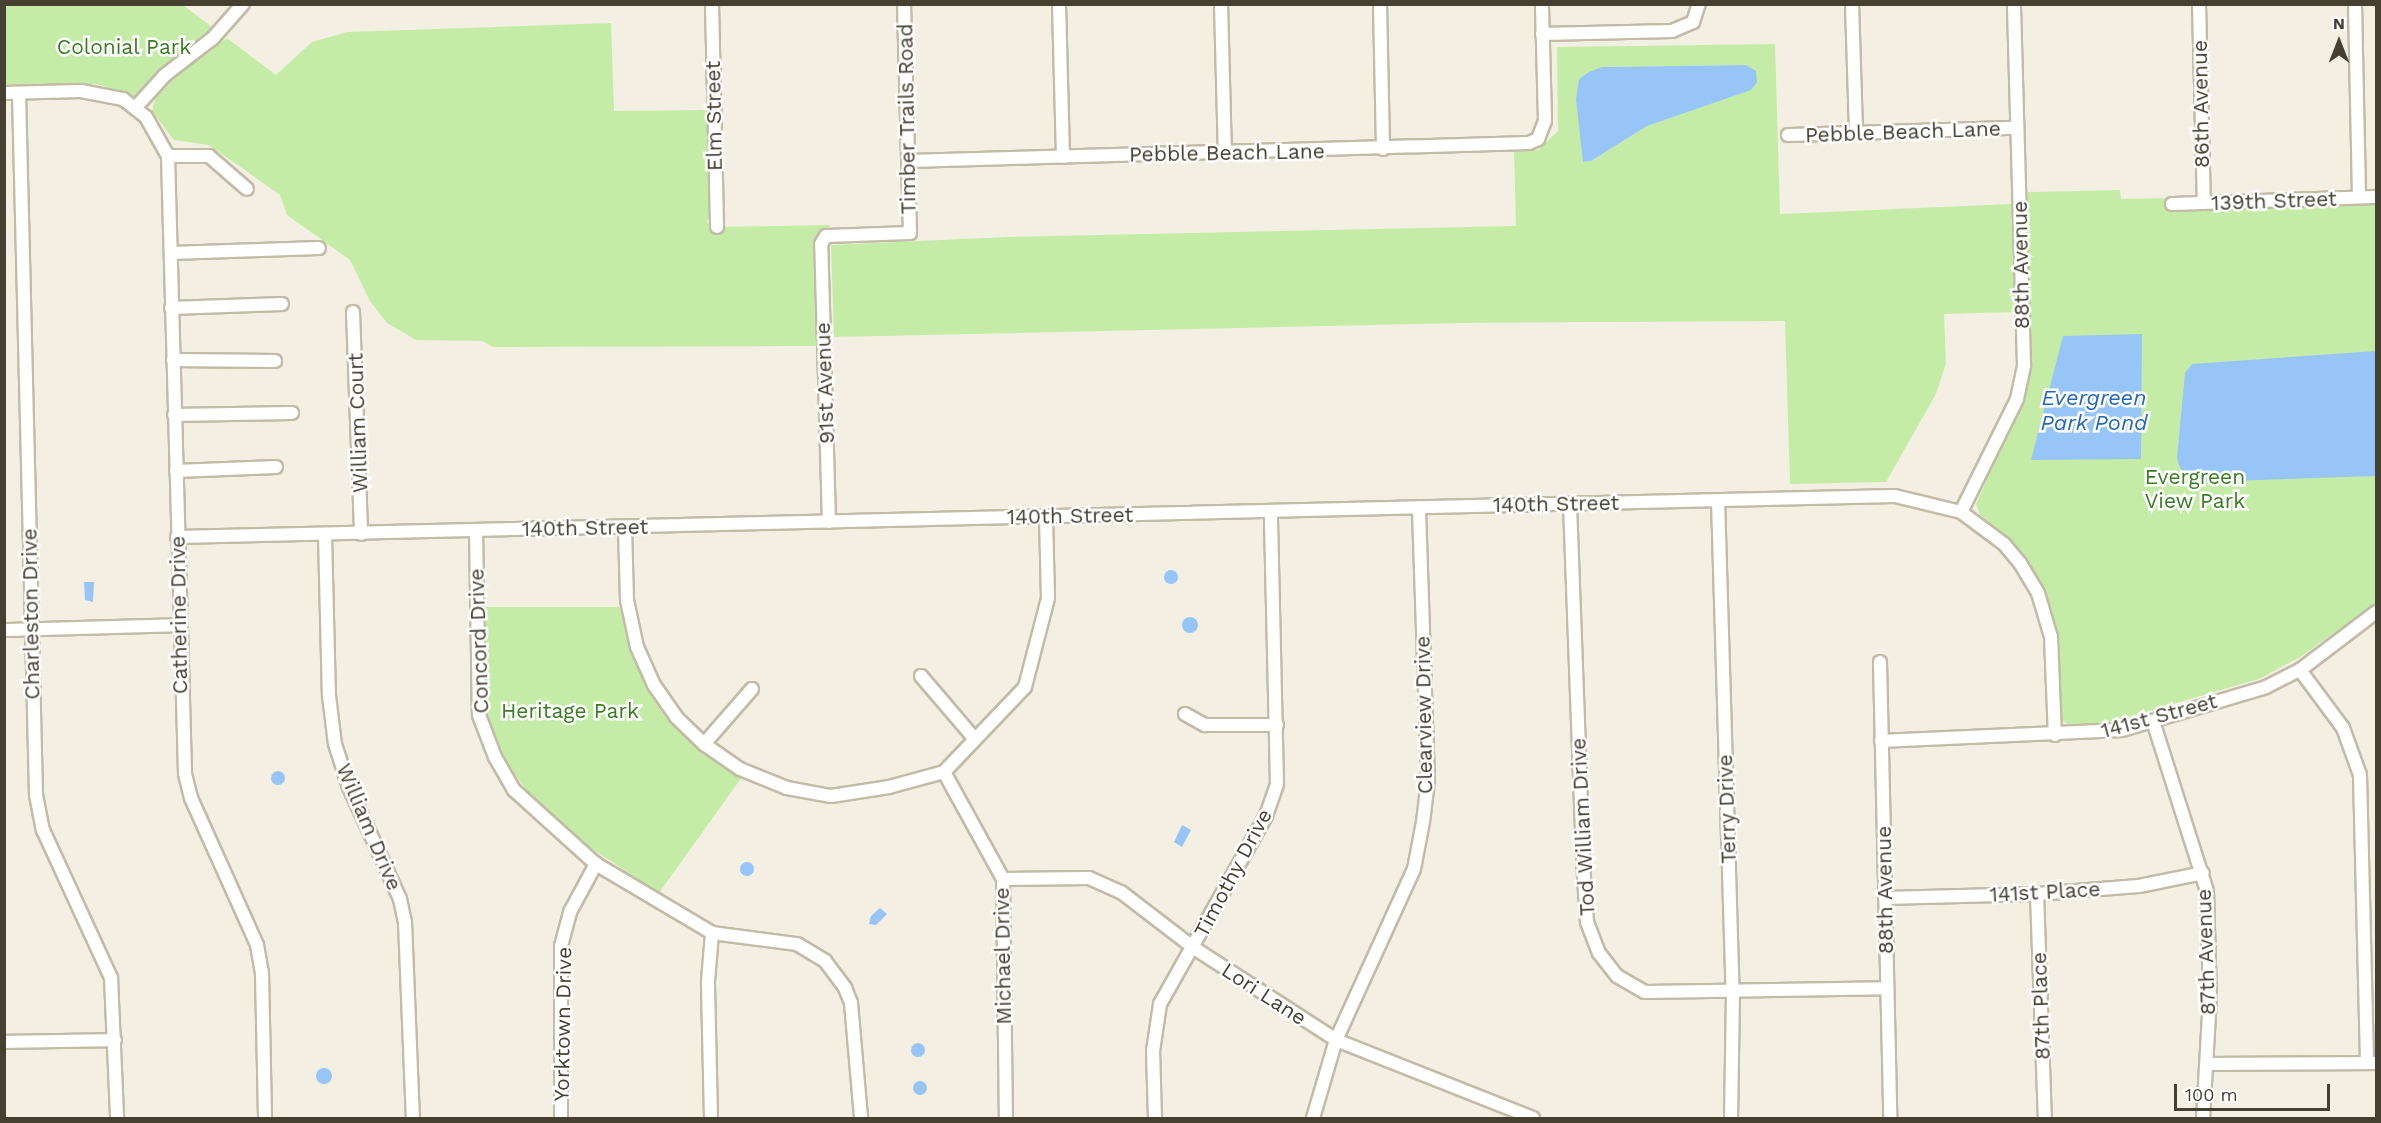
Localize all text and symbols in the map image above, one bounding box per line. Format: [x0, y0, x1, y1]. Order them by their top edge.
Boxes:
north arrow [2309, 12, 2369, 72]
text: N [2333, 14, 2345, 33]
street label: Timber Trails Road [893, 23, 921, 215]
park label: Colonial Park [56, 34, 192, 60]
street label: 86th Avenue [2187, 39, 2215, 169]
street label: Elm Street [700, 61, 728, 171]
street label: Pebble Beach Lane [1805, 116, 2001, 148]
street label: Pebble Beach Lane [1129, 139, 1325, 167]
street label: 139th Street [2211, 186, 2337, 216]
street label: 88th Avenue [2007, 200, 2035, 330]
street label: 91st Avenue [810, 321, 840, 445]
street label: William Court [343, 353, 373, 493]
water label: Evergreen Park Pond [2040, 384, 2148, 436]
park label: Evergreen View Park [2145, 464, 2245, 514]
street label: 140th Street [1493, 490, 1619, 518]
street label: 140th Street [1007, 502, 1133, 530]
street label: 140th Street [522, 514, 648, 542]
street label: Charleston Drive [17, 528, 45, 700]
street label: Catherine Drive [165, 536, 193, 694]
street label: Concord Drive [464, 568, 494, 714]
street label: Clearview Drive [1410, 635, 1438, 795]
street label: 141st Street [2098, 688, 2220, 744]
park label: Heritage Park [501, 698, 639, 724]
street label: Tod William Drive [1566, 737, 1600, 917]
street label: Terry Drive [1712, 754, 1742, 864]
street label: William Drive [331, 760, 407, 894]
street label: Timothy Drive [1189, 804, 1277, 942]
street label: 88th Avenue [1871, 825, 1899, 955]
street label: 141st Place [1989, 877, 2101, 907]
street label: Michael Drive [989, 887, 1017, 1025]
street label: 87th Avenue [2191, 888, 2221, 1016]
street label: Yorktown Drive [549, 947, 577, 1101]
street label: 87th Place [2027, 952, 2055, 1060]
street label: Lori Lane [1217, 957, 1311, 1031]
scale bar [2177, 1072, 2333, 1110]
text: 100 m [2185, 1084, 2238, 1105]

